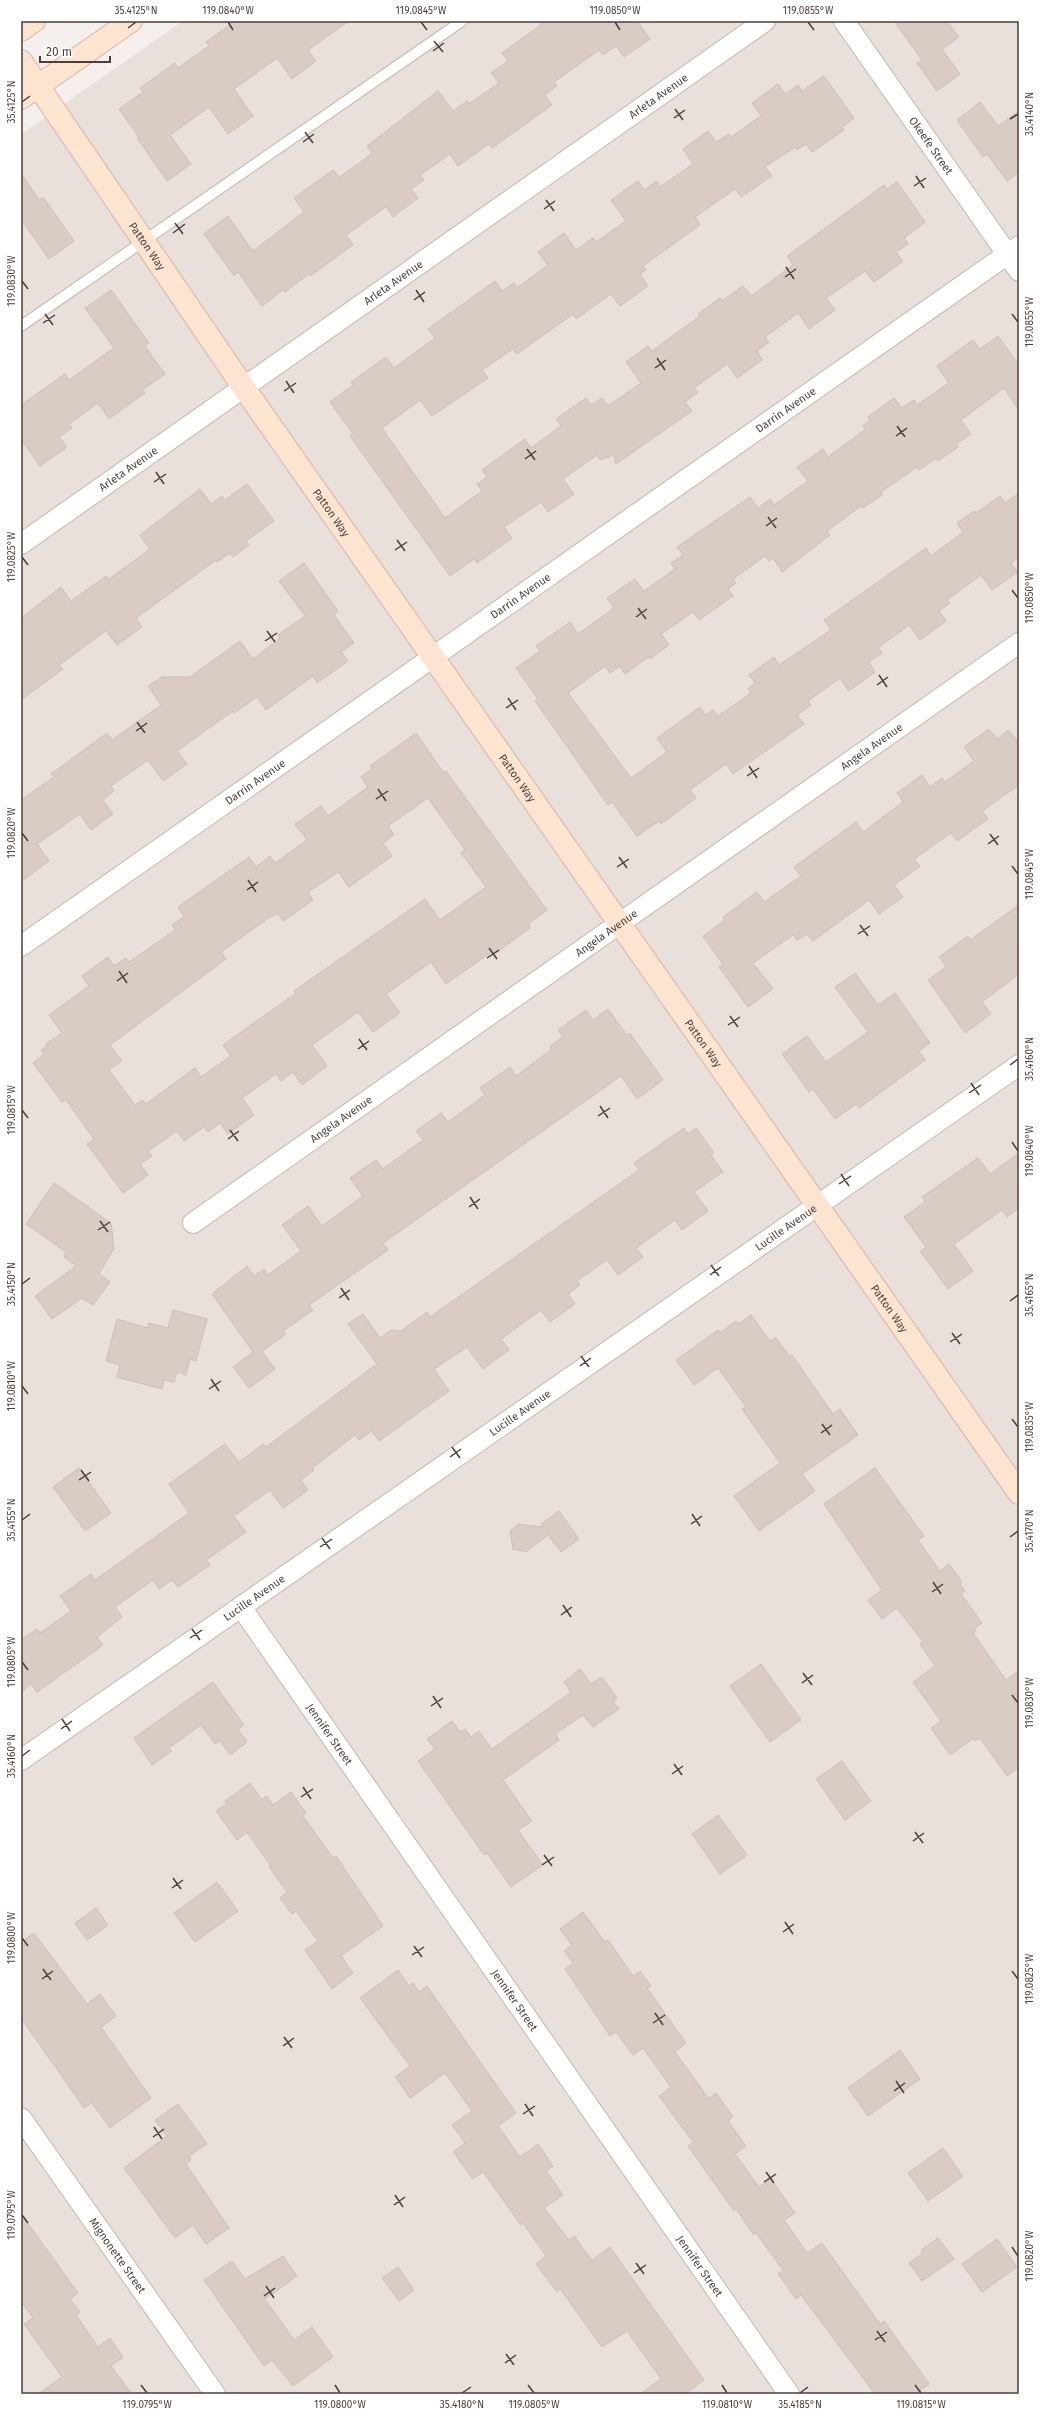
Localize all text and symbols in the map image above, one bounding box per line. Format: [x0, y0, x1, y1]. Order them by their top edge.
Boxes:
text: 35.4125°N [114, 5, 158, 17]
text: 119.0840°W [202, 5, 255, 17]
text: 119.0845°W [396, 5, 447, 17]
text: 119.0850°W [589, 5, 641, 17]
text: 119.0855°W [783, 5, 834, 17]
scale bar [40, 38, 110, 64]
text: 20 m [46, 45, 72, 59]
street label: Arleta Avenue [627, 71, 691, 122]
text: 35.4125°N [6, 80, 18, 124]
text: 35.4140°N [1024, 92, 1036, 136]
street label: Okeefe Street [906, 114, 955, 177]
street label: Patton Way [126, 220, 168, 273]
text: 119.0830°W [6, 255, 18, 307]
street label: Arleta Avenue [362, 258, 426, 308]
text: 119.0855°W [1024, 296, 1036, 347]
street label: Darrin Avenue [753, 385, 819, 436]
street label: Arleta Avenue [96, 444, 160, 494]
street label: Patton Way [310, 486, 353, 540]
text: 119.0825°W [6, 531, 18, 582]
street label: Darrin Avenue [488, 571, 553, 622]
text: 119.0850°W [1024, 572, 1036, 624]
street label: Angela Avenue [838, 721, 905, 773]
street label: Patton Way [496, 752, 539, 805]
street label: Darrin Avenue [223, 757, 288, 808]
text: 119.0820°W [6, 807, 18, 859]
text: 119.0845°W [1024, 848, 1036, 899]
street label: Angela Avenue [573, 907, 640, 959]
street label: Patton Way [682, 1017, 725, 1070]
text: 35.4160°N [1024, 1037, 1036, 1081]
text: 119.0815°W [6, 1084, 18, 1135]
street label: Angela Avenue [308, 1093, 375, 1146]
text: 119.0840°W [1024, 1124, 1036, 1177]
street label: Lucille Avenue [753, 1202, 819, 1254]
text: 35.4150°N [6, 1262, 18, 1306]
text: 35.4165°N [1024, 1273, 1036, 1317]
street label: Patton Way [868, 1282, 911, 1336]
text: 119.0810°W [6, 1360, 18, 1411]
street label: Lucille Avenue [487, 1387, 553, 1439]
text: 119.0835°W [1024, 1401, 1036, 1452]
text: 35.4155°N [6, 1498, 18, 1542]
text: 35.4170°N [1024, 1509, 1036, 1553]
street label: Lucille Avenue [221, 1572, 288, 1624]
text: 119.0805°W [6, 1636, 18, 1688]
text: 119.0830°W [1024, 1677, 1036, 1729]
street label: Jennifer Street [303, 1701, 355, 1768]
text: 35.4160°N [6, 1734, 18, 1778]
text: 119.0800°W [6, 1911, 18, 1964]
text: 119.0825°W [1024, 1953, 1036, 2004]
street label: Jennifer Street [488, 1967, 540, 2034]
text: 119.0795°W [6, 2190, 18, 2240]
street label: Mignonette Street [86, 2215, 148, 2296]
text: 119.0820°W [1024, 2230, 1036, 2282]
street label: Jennifer Street [674, 2233, 725, 2300]
text: 119.0795°W [122, 2399, 172, 2411]
text: 119.0800°W [314, 2399, 367, 2411]
text: 35.4180°N [440, 2399, 484, 2411]
text: 119.0805°W [508, 2399, 560, 2411]
text: 119.0810°W [702, 2399, 753, 2411]
text: 35.4185°N [778, 2399, 822, 2411]
text: 119.0815°W [896, 2399, 947, 2411]

